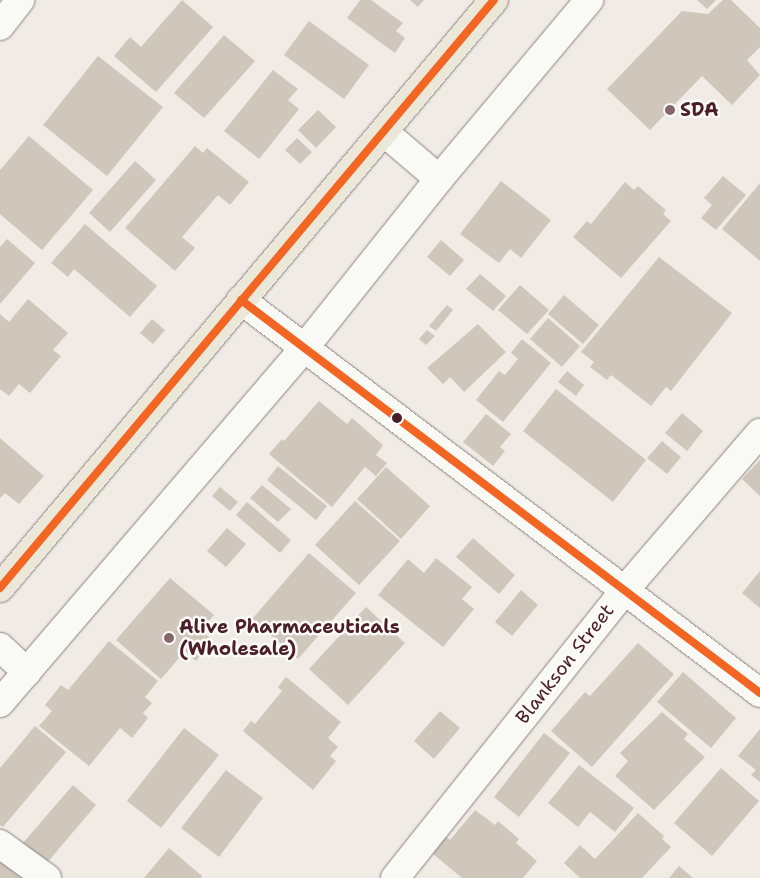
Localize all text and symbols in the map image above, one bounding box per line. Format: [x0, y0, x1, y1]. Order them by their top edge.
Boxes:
place label: SDA [680, 99, 719, 121]
marker: SDA [664, 104, 676, 116]
unlabelled marker [392, 413, 402, 423]
street label: Blankson Street [511, 599, 619, 729]
place label: Alive Pharmaceuticals (Wholesale) [179, 616, 400, 660]
marker: Alive Pharmaceuticals (Wholesale) [163, 632, 175, 644]

